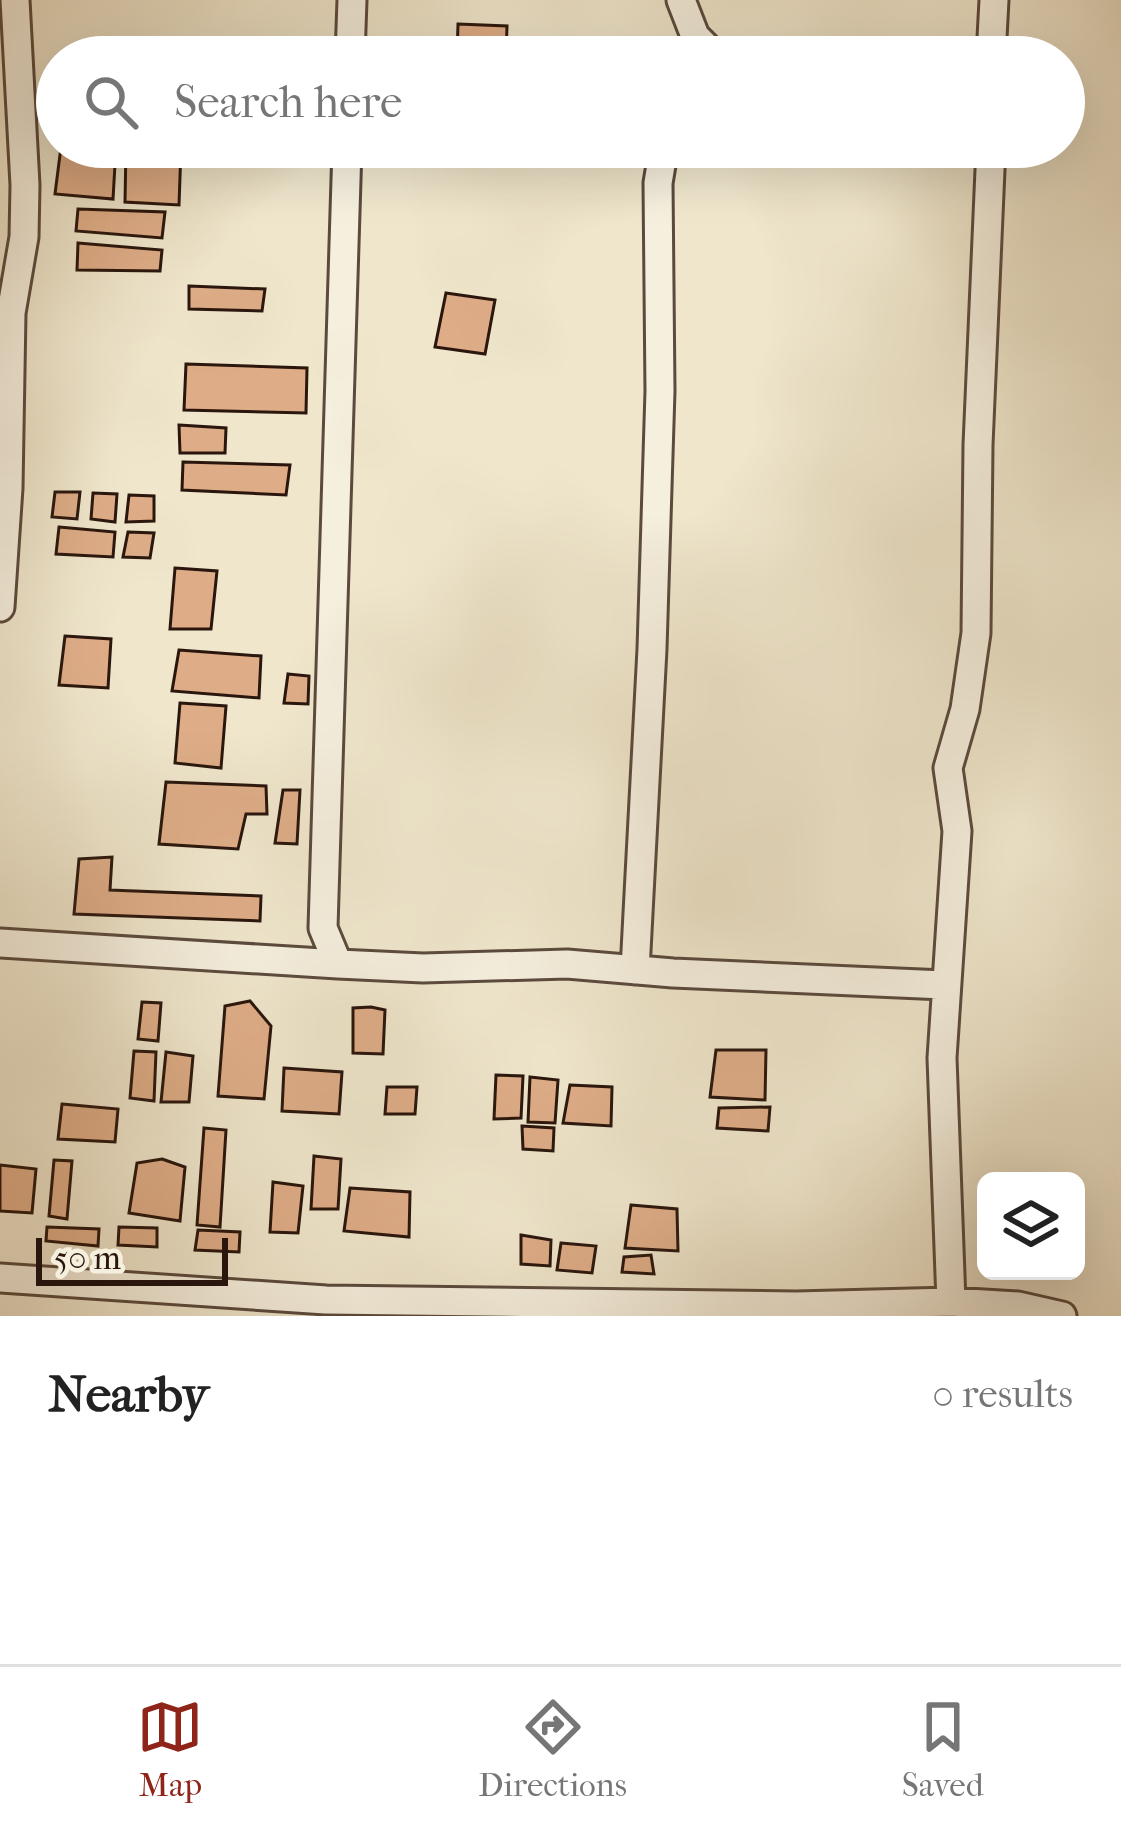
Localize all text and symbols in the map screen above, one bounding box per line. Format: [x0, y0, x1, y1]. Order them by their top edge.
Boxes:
search box [36, 36, 1085, 168]
icon: search [78, 69, 144, 135]
text: Search here [174, 76, 402, 129]
map controls [977, 1172, 1085, 1280]
button: layers [977, 1172, 1085, 1280]
scale bar [36, 1232, 228, 1285]
text: 50 m [54, 1239, 121, 1278]
text: Nearby [48, 1364, 209, 1424]
text: 0 results [932, 1371, 1073, 1417]
tab: Map [137, 1694, 203, 1805]
tab: Directions [478, 1694, 627, 1805]
tab: Saved [902, 1694, 984, 1805]

